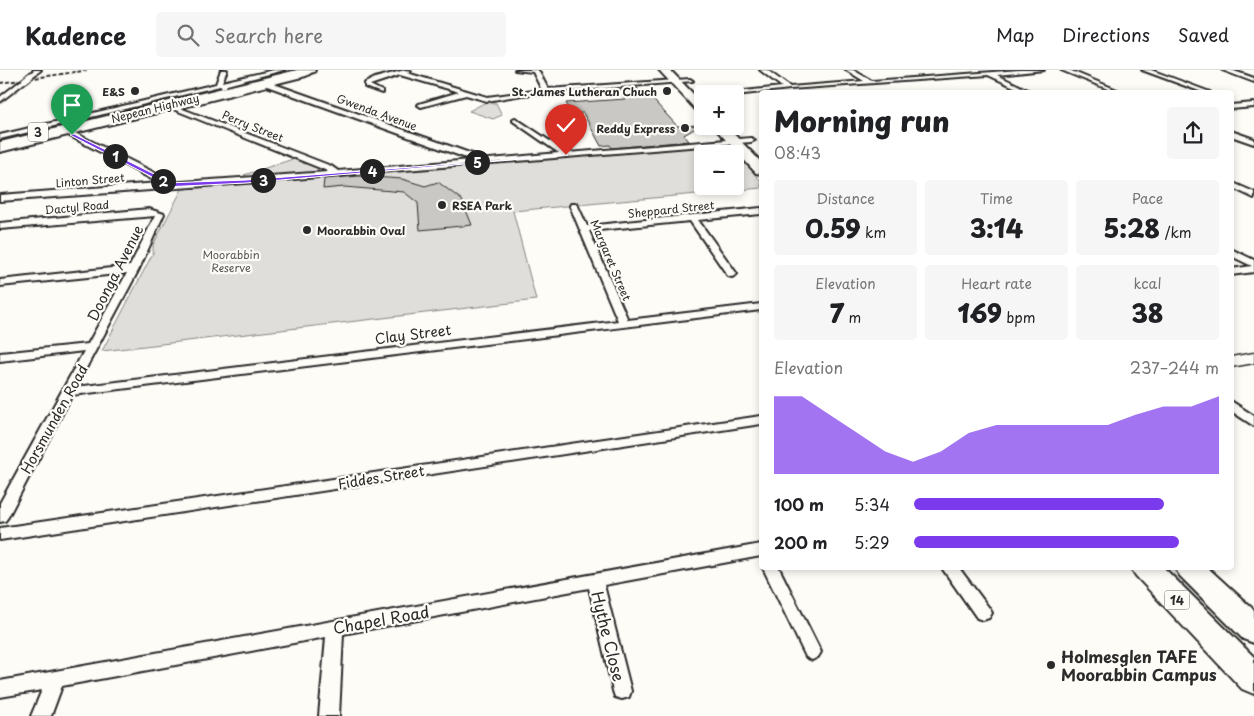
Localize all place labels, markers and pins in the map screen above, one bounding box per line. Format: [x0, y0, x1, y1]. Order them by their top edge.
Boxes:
place label: E&S [102, 83, 125, 100]
place label: St. James Lutheran Chuch [512, 83, 657, 100]
pin [51, 84, 93, 135]
marker: E&S [129, 85, 141, 97]
marker: St. James Lutheran Chuch [661, 85, 673, 97]
pin [545, 104, 587, 155]
place label: Reddy Express [597, 120, 676, 137]
marker: Reddy Express [679, 122, 691, 134]
pin: 1 [102, 144, 128, 168]
pin: 5 [464, 150, 490, 174]
pin: 4 [360, 158, 384, 184]
pin: 2 [150, 168, 176, 194]
pin: 3 [250, 168, 276, 192]
place label: RSEA Park [452, 197, 513, 214]
marker: RSEA Park [436, 199, 448, 211]
place label: Moorabbin Oval [317, 222, 405, 239]
marker: Moorabbin Oval [301, 224, 313, 236]
place label: Holmesglen TAFE Moorabbin Campus [1061, 644, 1217, 686]
marker: Holmesglen TAFE Moorabbin Campus [1045, 659, 1057, 671]

